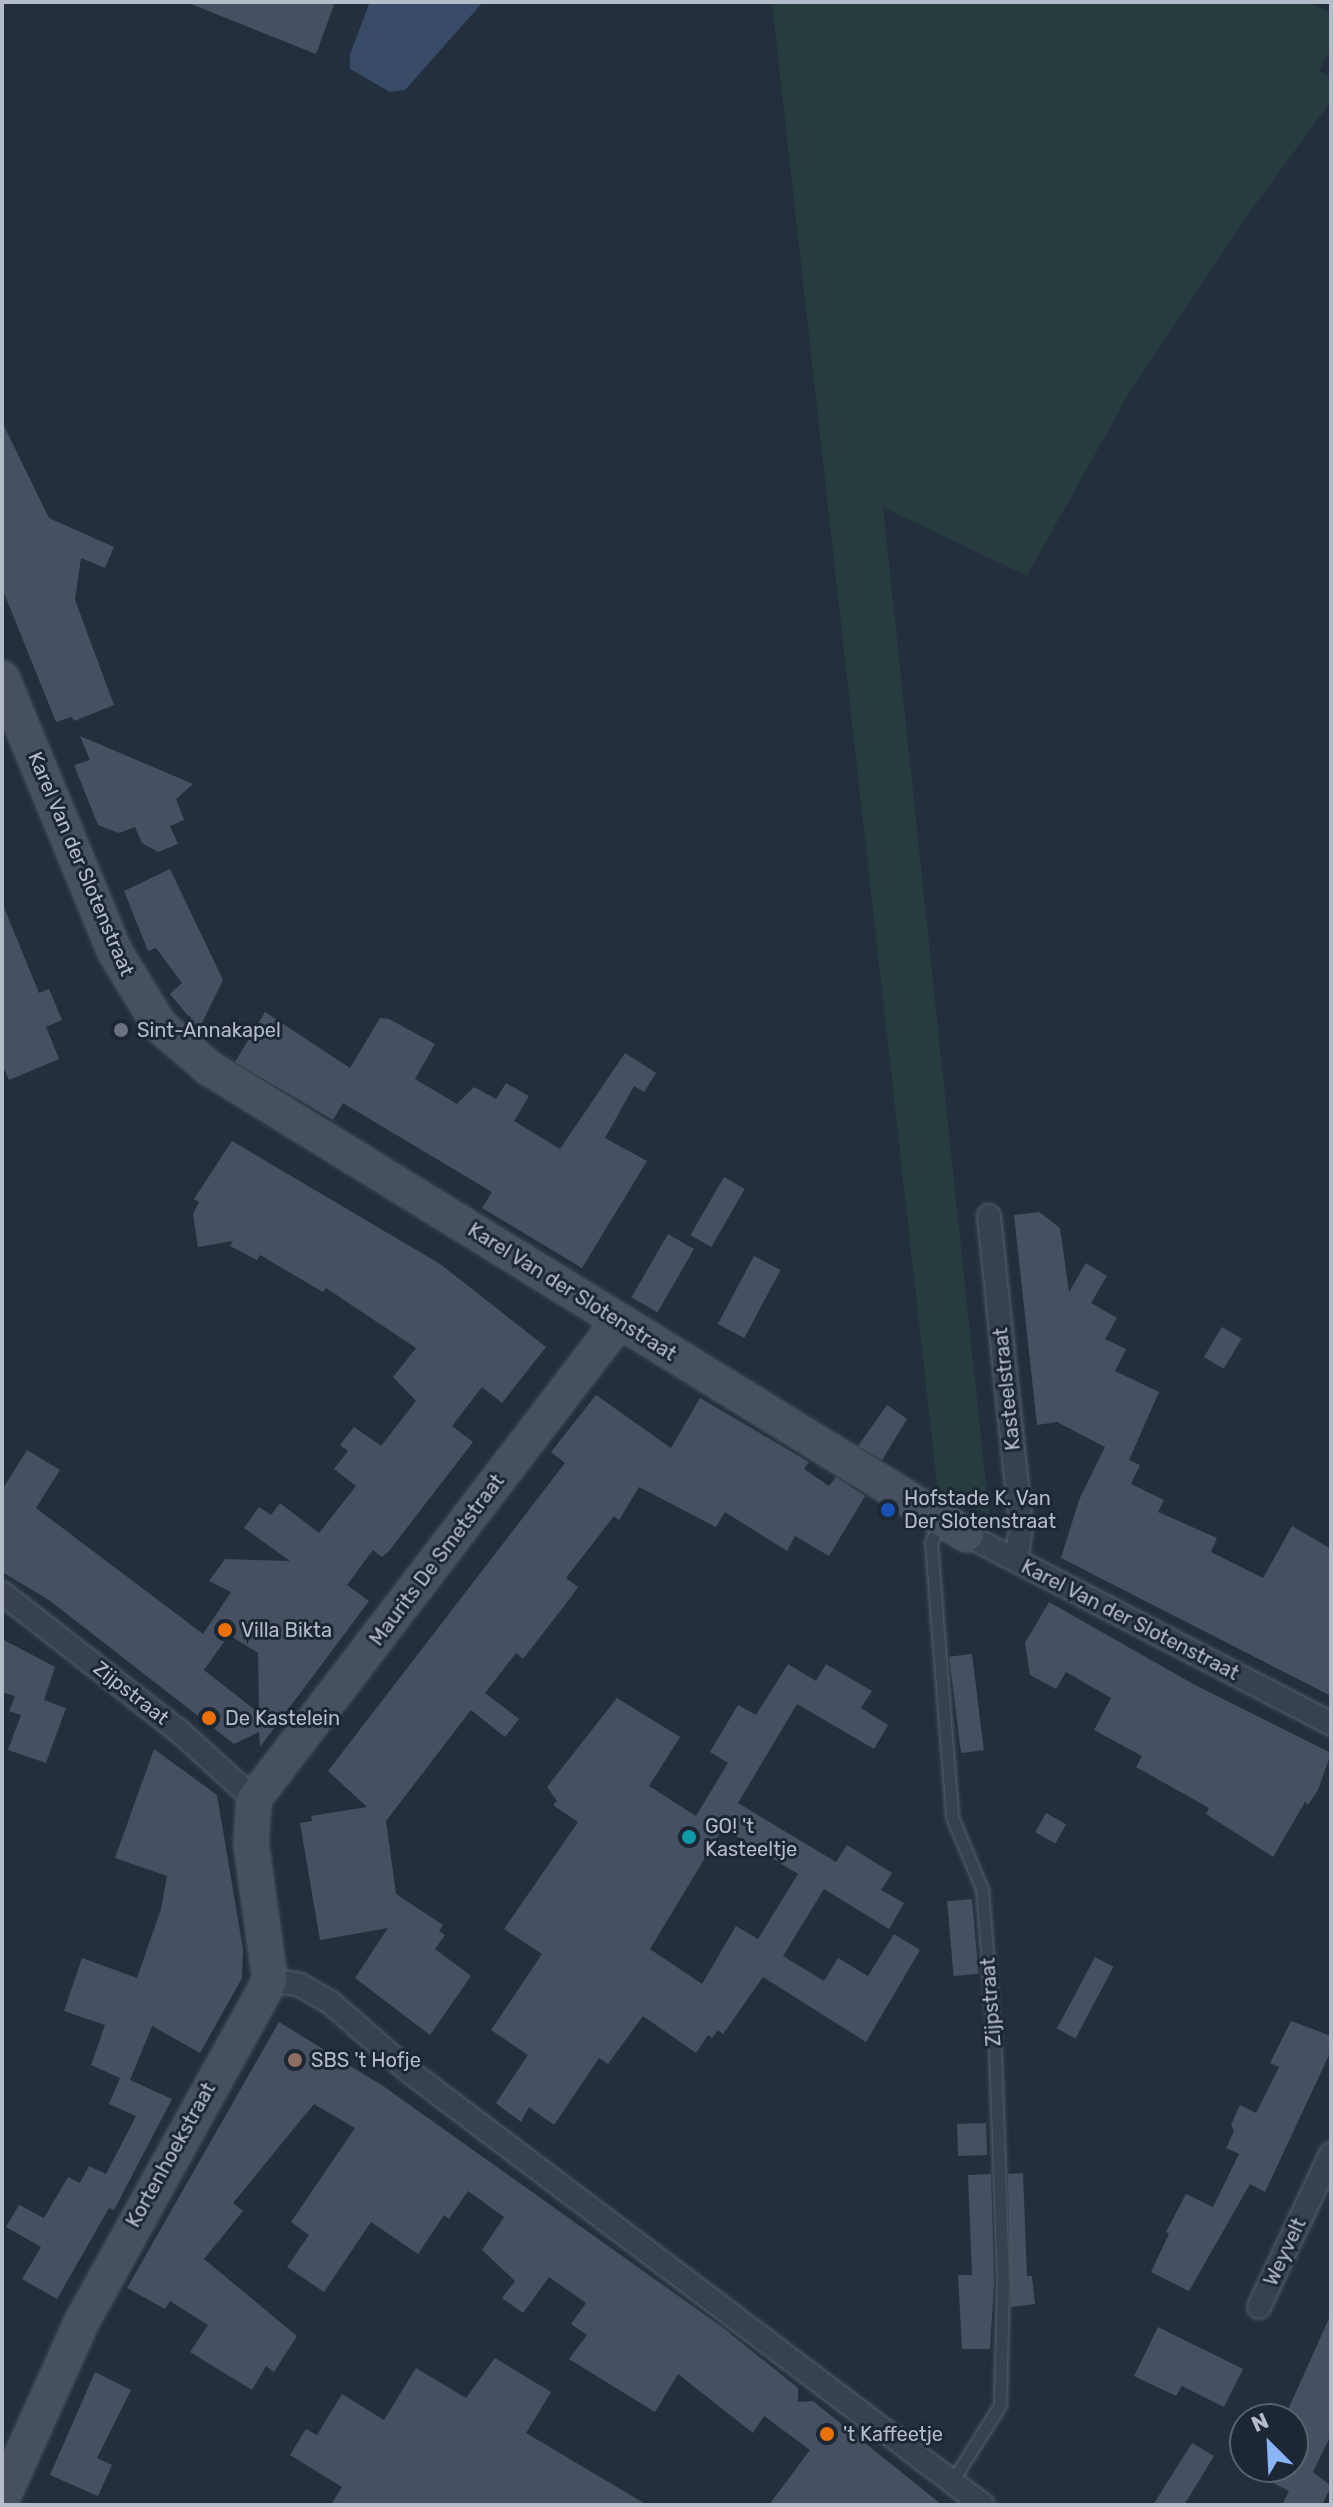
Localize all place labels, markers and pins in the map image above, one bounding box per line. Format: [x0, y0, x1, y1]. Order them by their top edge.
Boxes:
place label: Sint-Annakapel [137, 1018, 281, 1042]
marker: Sint-Annakapel [112, 1021, 130, 1039]
place label: Hofstade K. Van Der Slotenstraat [904, 1486, 1057, 1533]
marker: Hofstade K. Van Der Slotenstraat [879, 1501, 897, 1519]
place label: Villa Bikta [241, 1618, 332, 1642]
marker: Villa Bikta [216, 1621, 234, 1639]
place label: De Kastelein [225, 1706, 340, 1730]
marker: De Kastelein [200, 1709, 218, 1727]
place label: GO! 't Kasteeltje [705, 1814, 797, 1861]
marker: GO! 't Kasteeltje [680, 1828, 698, 1846]
place label: SBS 't Hofje [311, 2048, 421, 2072]
marker: SBS 't Hofje [286, 2051, 304, 2069]
place label: 't Kaffeetje [843, 2422, 943, 2446]
marker: 't Kaffeetje [818, 2425, 836, 2443]

